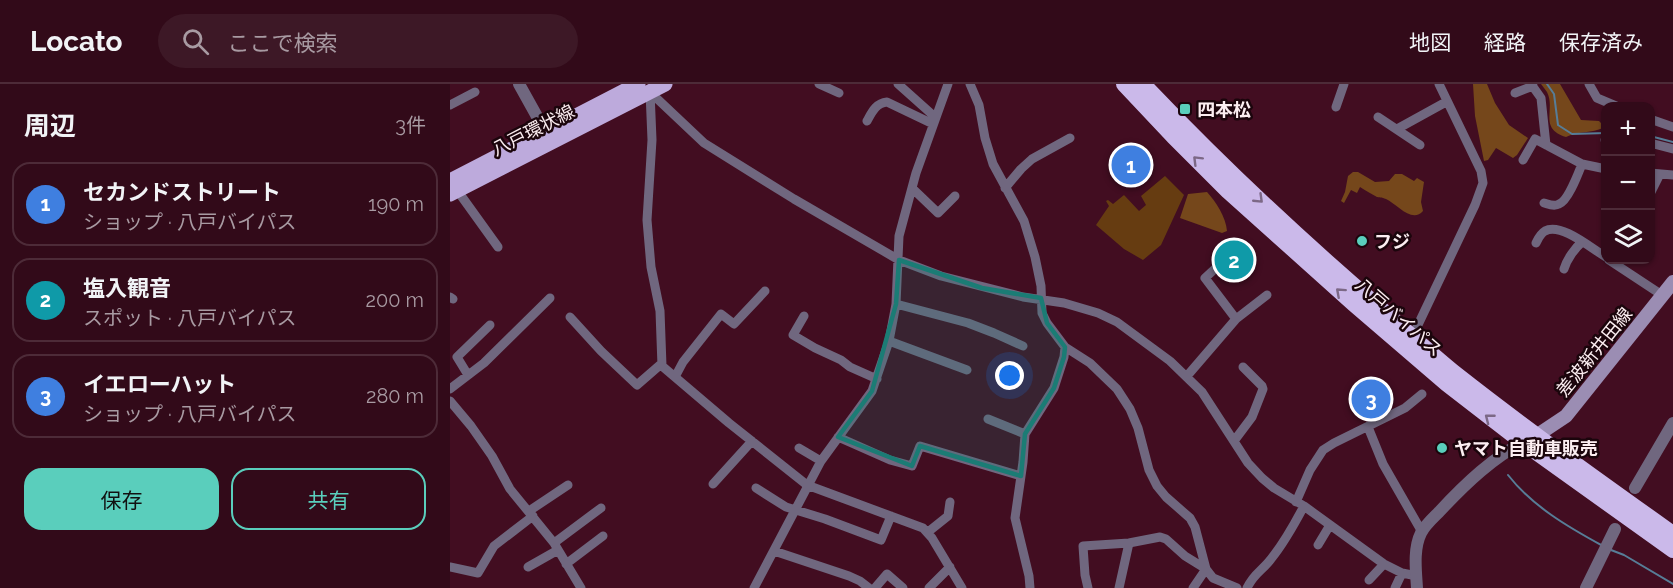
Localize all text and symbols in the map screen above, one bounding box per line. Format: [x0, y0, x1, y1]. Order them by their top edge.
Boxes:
search box [158, 14, 578, 68]
text: Locato [30, 25, 122, 58]
icon: search [179, 25, 212, 58]
text: ここで検索 [227, 30, 338, 56]
text: 地図 [1409, 30, 1451, 55]
text: 経路 [1484, 30, 1526, 55]
text: 保存済み [1559, 30, 1643, 55]
place label: 四本松 [1197, 99, 1251, 120]
street label: 八戸環状線 [488, 100, 578, 160]
marker: 四本松 [1178, 102, 1192, 116]
map controls [1601, 102, 1655, 264]
button: + [1601, 102, 1655, 156]
text: 周辺 [24, 111, 76, 141]
text: 3件 [395, 113, 426, 137]
pin: 1 [1112, 142, 1150, 188]
one-way arrow [1193, 156, 1204, 167]
button: − [1601, 156, 1655, 210]
text: セカンドストリート [83, 179, 281, 205]
text: 1 [41, 192, 50, 216]
text: 190 m [368, 192, 424, 216]
one-way arrow [1252, 192, 1263, 203]
text: ショップ · 八戸バイパス [83, 210, 297, 234]
button: layers [1601, 210, 1655, 264]
place label: フジ [1374, 231, 1410, 252]
marker: フジ [1355, 234, 1369, 248]
pin: 2 [1214, 238, 1254, 282]
street label: 八戸バイパス [1351, 274, 1447, 360]
text: 塩入観音 [83, 275, 171, 301]
text: 2 [40, 288, 51, 312]
text: 200 m [366, 288, 424, 312]
one-way arrow [1336, 288, 1347, 299]
street label: 差波新井田線 [1552, 303, 1636, 401]
text: スポット · 八戸バイパス [83, 306, 297, 330]
your location [995, 361, 1024, 390]
text: イエローハット [83, 371, 236, 397]
pin: 3 [1352, 376, 1390, 422]
text: 3 [40, 384, 51, 408]
text: 280 m [366, 384, 424, 408]
text: ショップ · 八戸バイパス [83, 402, 297, 426]
one-way arrow [1485, 414, 1496, 425]
place label: ヤマト自動車販売 [1454, 438, 1598, 459]
marker: ヤマト自動車販売 [1435, 441, 1449, 455]
button: 保存 [24, 468, 219, 530]
button: 共有 [231, 468, 426, 530]

